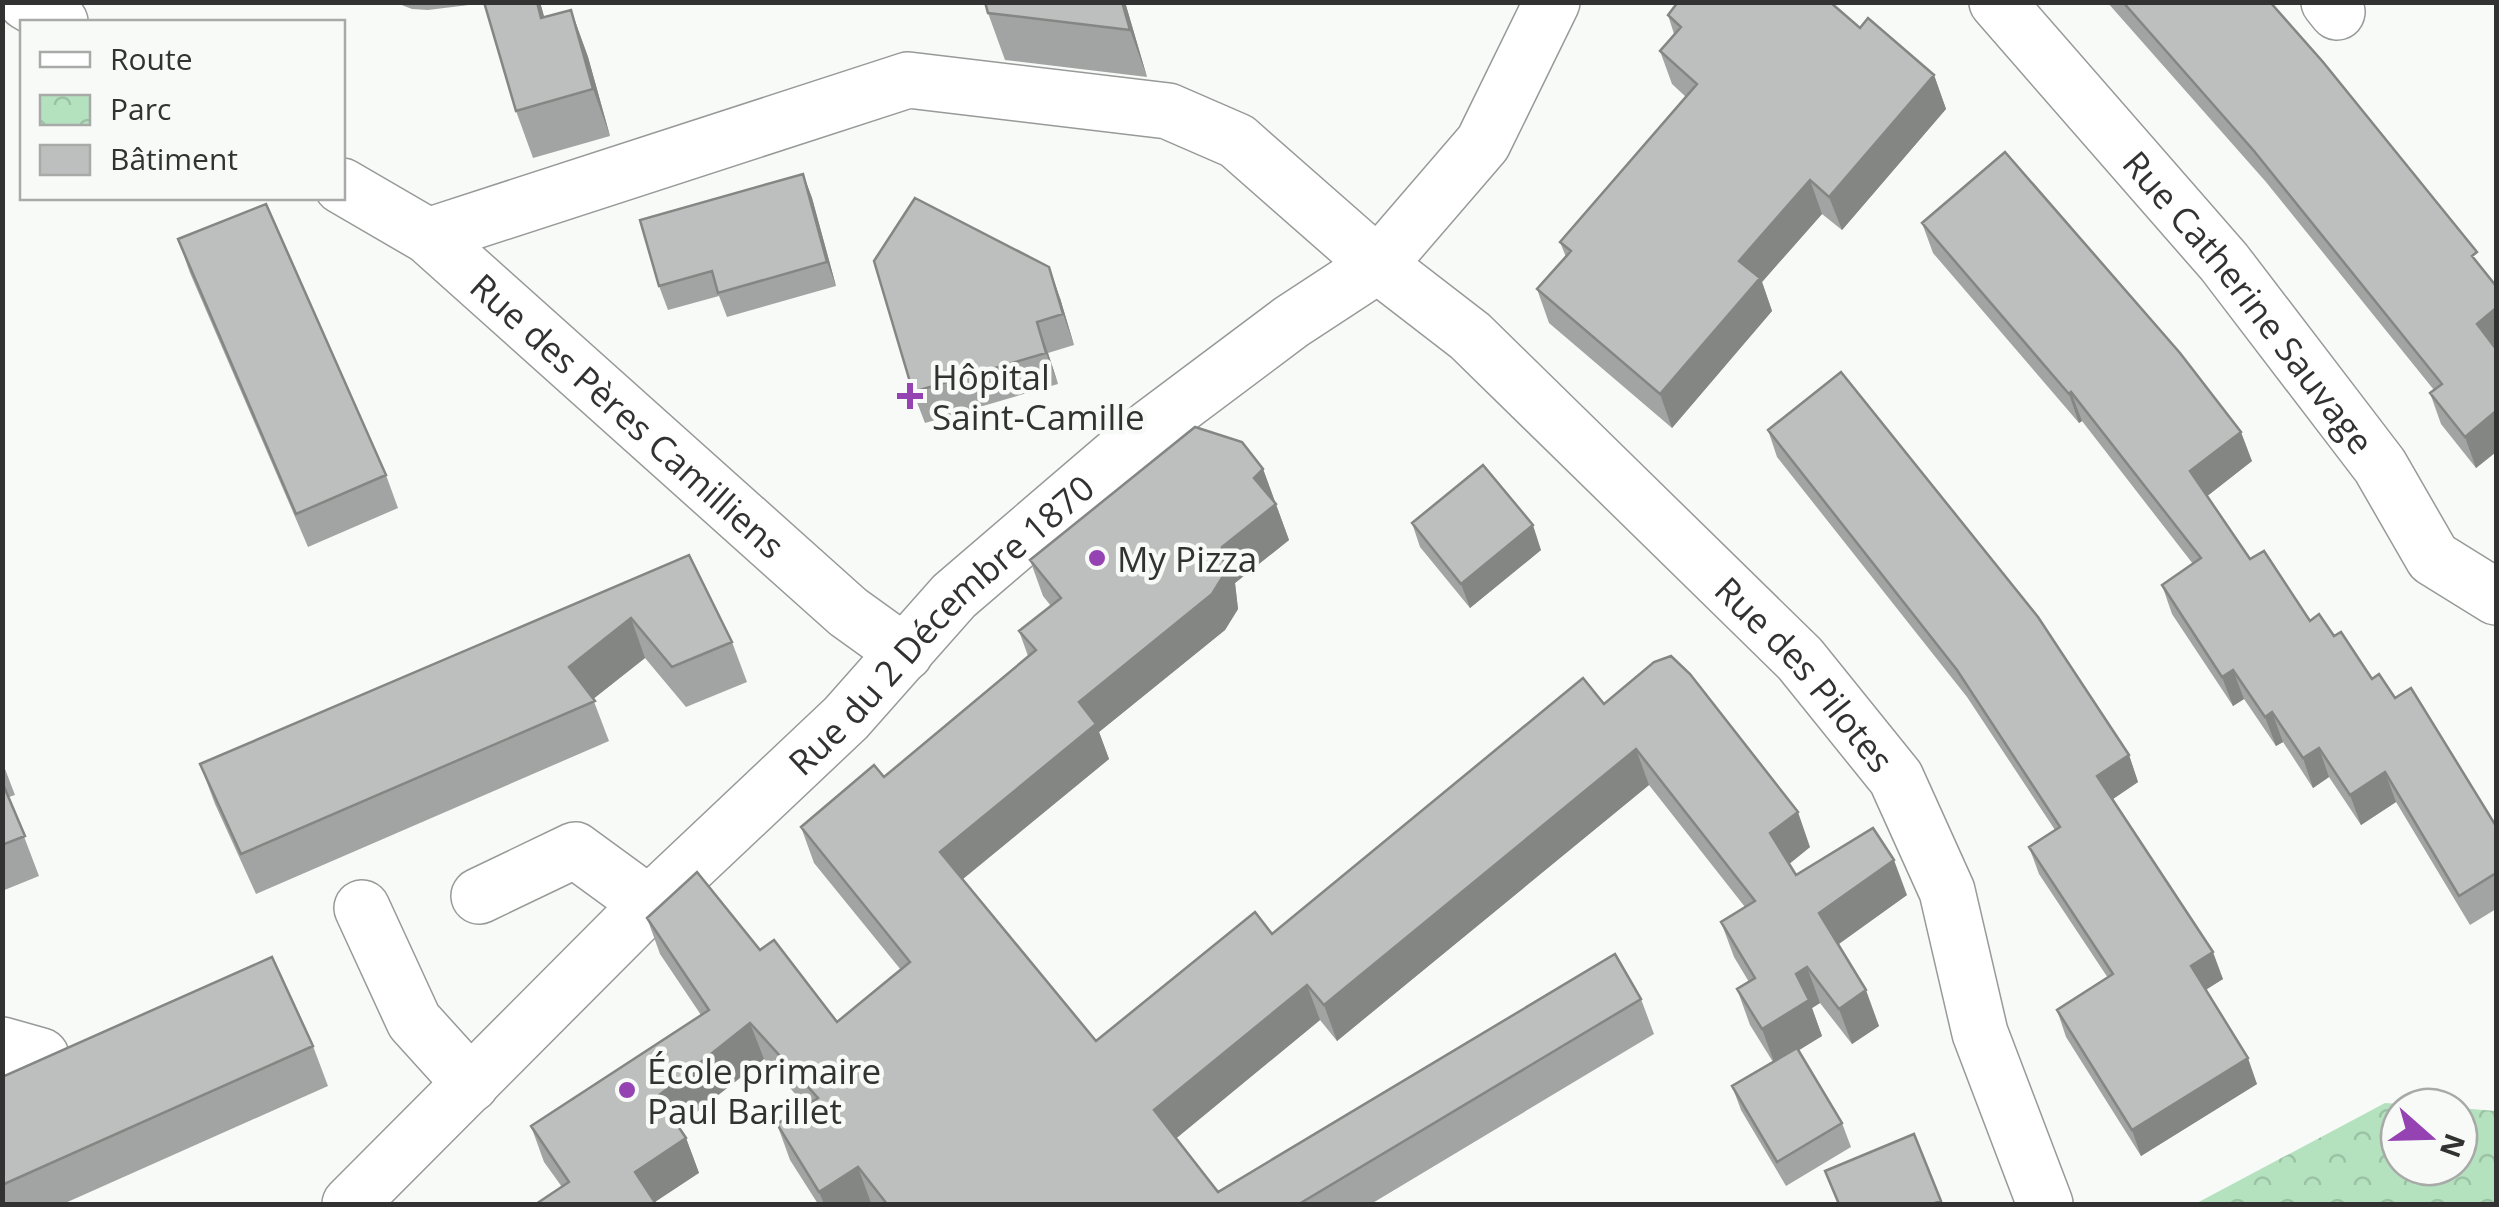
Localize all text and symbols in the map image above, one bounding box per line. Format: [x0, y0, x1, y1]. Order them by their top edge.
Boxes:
legend [20, 20, 345, 200]
text: Route [110, 38, 193, 79]
text: Parc [110, 88, 171, 129]
text: Bâtiment [110, 138, 238, 179]
street label: Rue Catherine Sauvage [2113, 140, 2385, 463]
street label: Rue des Pères Camilliens [461, 262, 795, 568]
place label: Hôpital Saint-Camille [932, 353, 1145, 440]
marker: Hôpital Saint-Camille [897, 383, 923, 409]
street label: Rue du 2 Décembre 1870 [777, 463, 1103, 785]
place label: My Pizza [1117, 535, 1257, 582]
marker: My Pizza [1086, 547, 1108, 569]
street label: Rue des Pilotes [1706, 566, 1905, 781]
place label: École primaire Paul Barillet [647, 1047, 881, 1134]
marker: École primaire Paul Barillet [616, 1079, 638, 1101]
north arrow [2379, 1087, 2479, 1187]
text: N [2432, 1129, 2475, 1163]

